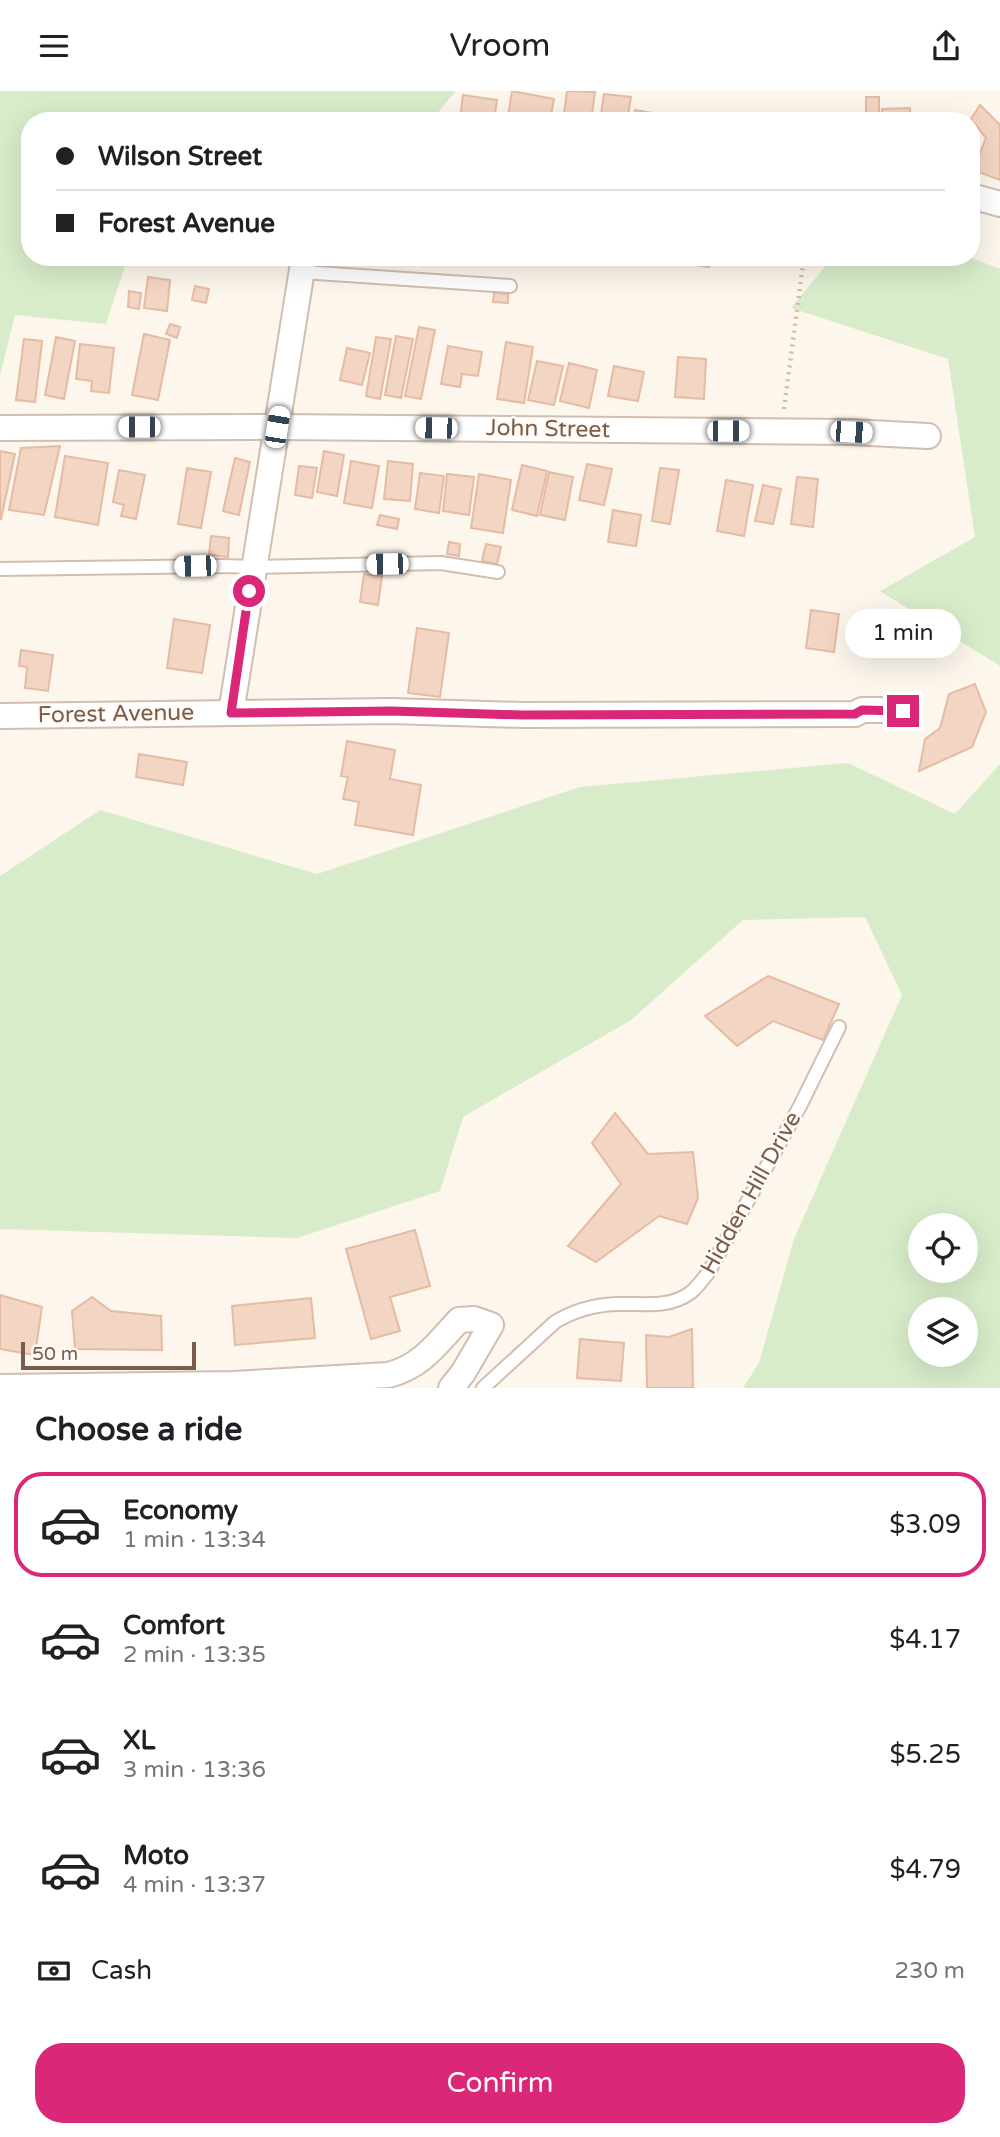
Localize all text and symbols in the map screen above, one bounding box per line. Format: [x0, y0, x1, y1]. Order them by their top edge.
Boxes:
icon: menu [35, 27, 73, 65]
text: Vroom [450, 27, 550, 65]
icon: share [927, 27, 965, 65]
text: Wilson Street [98, 141, 262, 172]
text: Forest Avenue [98, 208, 275, 239]
car [264, 405, 291, 449]
street label: John Street [486, 414, 611, 444]
car [119, 417, 161, 438]
car [415, 417, 458, 439]
car [830, 420, 873, 444]
car [708, 421, 750, 442]
car [366, 553, 409, 575]
car [174, 555, 217, 577]
route start [233, 575, 265, 607]
callout: 1 min [845, 609, 961, 659]
text: 1 min [872, 619, 934, 647]
route end [887, 695, 919, 727]
street label: Forest Avenue [37, 699, 195, 729]
street label: Hidden Hill Drive [695, 1107, 807, 1279]
map controls [908, 1213, 978, 1367]
button: locate [908, 1213, 978, 1283]
button: layers [908, 1297, 978, 1367]
scale bar [21, 1339, 196, 1371]
text: 50 m [32, 1343, 78, 1365]
text: Choose a ride [35, 1411, 242, 1449]
icon: car [39, 1493, 102, 1556]
text: Economy [123, 1495, 238, 1526]
text: $3.09 [889, 1509, 961, 1540]
text: 1 min · 13:34 [123, 1526, 266, 1554]
icon: car [39, 1608, 102, 1671]
text: Comfort [123, 1610, 225, 1641]
text: $4.17 [889, 1624, 961, 1655]
text: 2 min · 13:35 [123, 1641, 266, 1669]
icon: car [39, 1723, 102, 1786]
text: XL [123, 1725, 155, 1756]
text: $5.25 [889, 1739, 961, 1770]
text: 3 min · 13:36 [123, 1756, 266, 1784]
icon: car [39, 1838, 102, 1901]
text: Moto [123, 1840, 189, 1871]
text: $4.79 [889, 1854, 961, 1885]
text: 4 min · 13:37 [123, 1871, 266, 1899]
icon: cash [35, 1952, 73, 1990]
text: Cash [91, 1955, 152, 1986]
text: 230 m [895, 1957, 965, 1985]
button: Confirm [35, 2043, 965, 2123]

